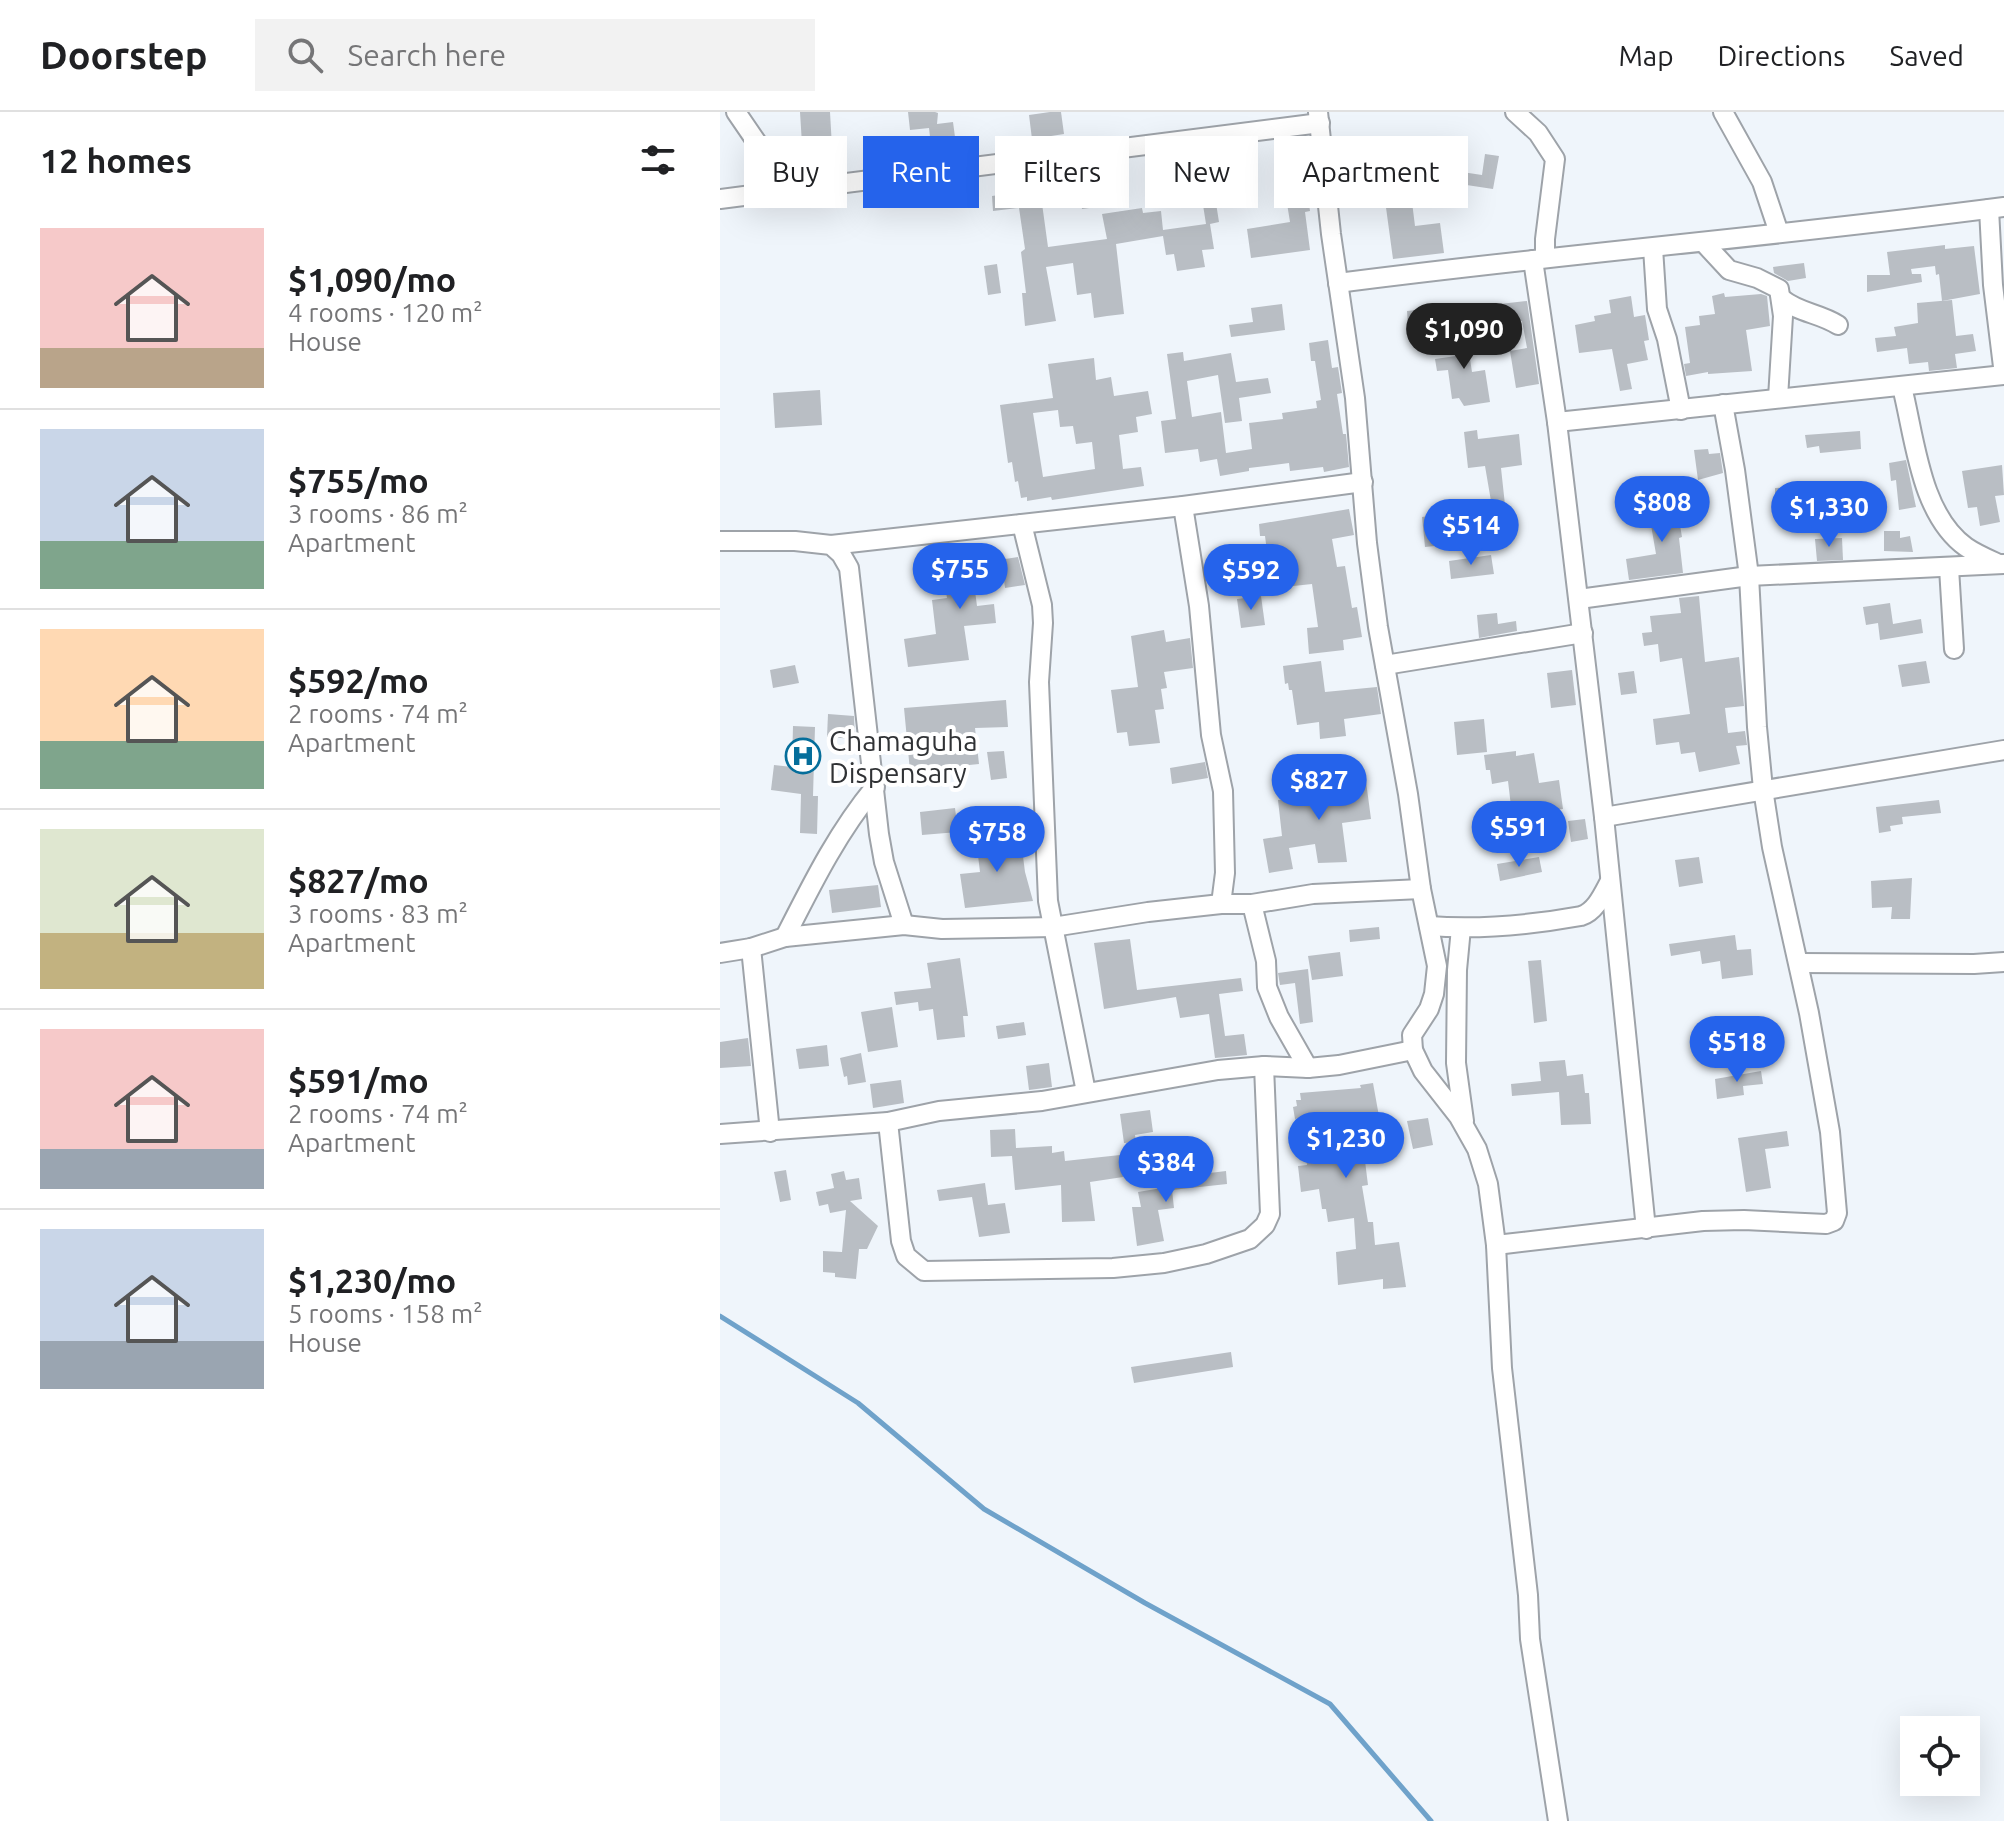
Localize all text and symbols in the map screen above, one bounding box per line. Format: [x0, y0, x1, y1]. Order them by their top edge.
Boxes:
search box [255, 19, 815, 91]
icon: search [283, 33, 327, 77]
text: Doorstep [40, 34, 207, 76]
text: Search here [347, 38, 506, 72]
text: Map [1618, 40, 1674, 71]
text: Directions [1718, 40, 1845, 71]
text: Saved [1889, 40, 1964, 71]
chip: Buy [744, 136, 847, 208]
chip: Rent [863, 136, 979, 208]
chip: Filters [995, 136, 1129, 208]
chip: New [1145, 136, 1258, 208]
chip: Apartment [1274, 136, 1468, 208]
icon: filters [636, 138, 680, 182]
text: 12 homes [40, 141, 192, 179]
icon: home [104, 260, 200, 356]
text: $1,090/mo [288, 260, 456, 298]
text: 4 rooms · 120 m² [288, 298, 483, 327]
pin: $1,090 [1399, 303, 1529, 371]
text: $1,090 [1424, 314, 1504, 343]
text: House [288, 327, 362, 356]
icon: home [104, 461, 200, 557]
text: $755/mo [288, 461, 429, 499]
pin: $808 [1615, 476, 1709, 544]
pin: $1,330 [1764, 481, 1894, 549]
text: $808 [1633, 487, 1691, 516]
text: $1,330 [1789, 492, 1869, 521]
text: 3 rooms · 86 m² [288, 499, 468, 528]
pin: $514 [1424, 499, 1518, 567]
text: $514 [1442, 510, 1500, 539]
text: Apartment [288, 528, 415, 557]
pin: $755 [913, 543, 1007, 611]
pin: $592 [1204, 544, 1298, 612]
text: $755 [931, 554, 989, 583]
text: $592 [1222, 555, 1280, 584]
icon: home [104, 661, 200, 757]
text: $592/mo [288, 661, 429, 699]
text: 2 rooms · 74 m² [288, 699, 468, 728]
place label: Chamaguha Dispensary [829, 725, 978, 788]
text: Apartment [288, 728, 415, 757]
hospital icon: Chamaguha Dispensary [784, 737, 822, 775]
pin: $827 [1272, 754, 1366, 822]
text: $827 [1290, 765, 1348, 794]
pin: $591 [1472, 801, 1566, 869]
pin: $758 [950, 806, 1044, 874]
text: $591 [1490, 812, 1548, 841]
text: $758 [968, 817, 1026, 846]
icon: home [104, 861, 200, 957]
text: $827/mo [288, 861, 429, 899]
text: 3 rooms · 83 m² [288, 899, 468, 928]
text: Apartment [288, 928, 415, 957]
pin: $518 [1690, 1016, 1784, 1084]
text: $518 [1708, 1027, 1766, 1056]
icon: home [104, 1061, 200, 1157]
text: $591/mo [288, 1061, 429, 1099]
text: 2 rooms · 74 m² [288, 1099, 468, 1128]
pin: $1,230 [1281, 1112, 1411, 1180]
text: $1,230 [1306, 1123, 1386, 1152]
text: Apartment [288, 1128, 415, 1157]
pin: $384 [1119, 1136, 1213, 1204]
text: $384 [1137, 1147, 1195, 1176]
icon: home [104, 1261, 200, 1357]
text: $1,230/mo [288, 1261, 456, 1299]
text: 5 rooms · 158 m² [288, 1299, 483, 1328]
text: House [288, 1328, 362, 1357]
map controls [1900, 1716, 1980, 1796]
button: locate [1900, 1716, 1980, 1796]

